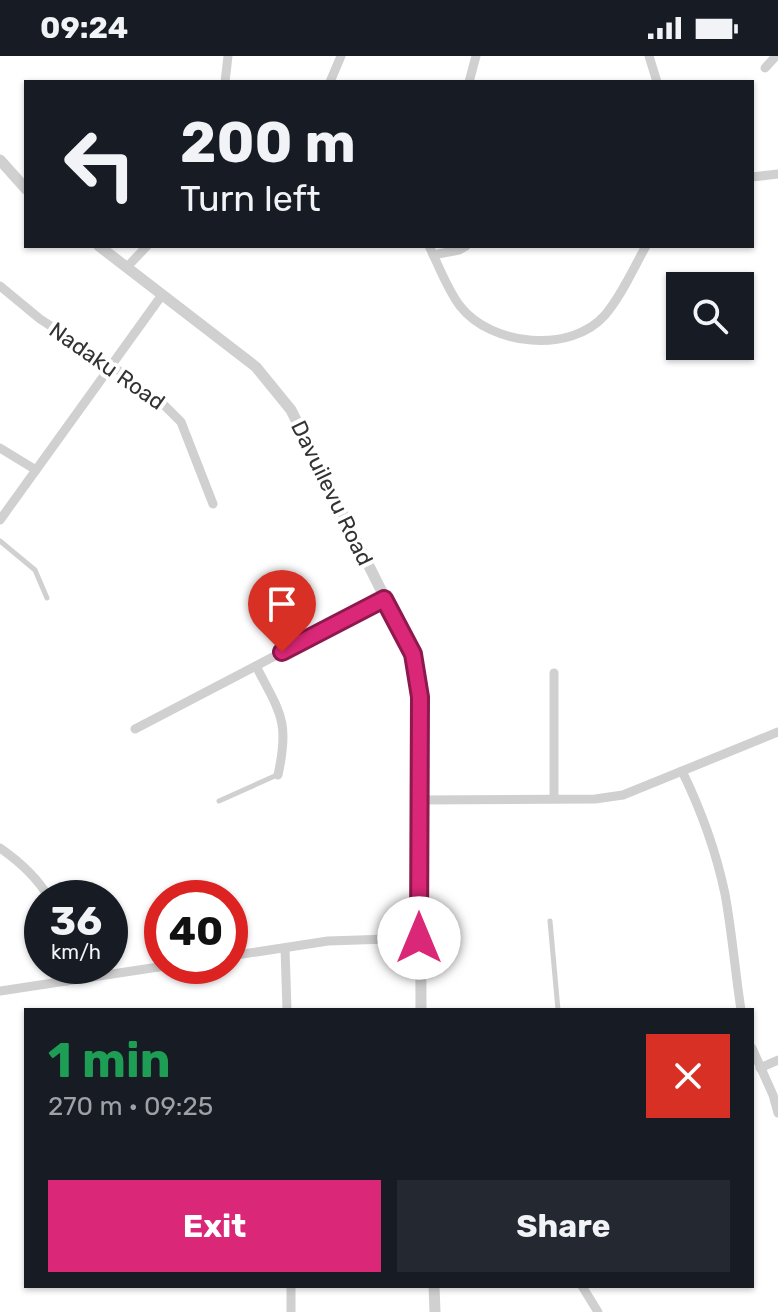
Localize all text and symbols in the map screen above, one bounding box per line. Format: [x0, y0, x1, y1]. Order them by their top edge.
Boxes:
text: 09:24 [40, 10, 128, 46]
text: 200 m [180, 110, 356, 176]
icon: left [48, 112, 152, 216]
text: Turn left [180, 177, 321, 220]
map controls [666, 272, 754, 360]
button: search [666, 272, 754, 360]
street label: Nadaku Road [44, 316, 170, 416]
street label: Davuilevu Road [285, 416, 379, 570]
pin [248, 570, 316, 652]
icon: arrive [260, 582, 304, 626]
speed limit sign: 40 [144, 880, 248, 984]
position arrow [377, 896, 461, 980]
text: 36 [50, 898, 102, 945]
text: km/h [51, 940, 101, 964]
text: 1 min [48, 1032, 171, 1089]
button: close [646, 1034, 730, 1118]
text: 270 m · 09:25 [48, 1091, 213, 1122]
button: Exit [48, 1180, 381, 1272]
button: Share [397, 1180, 730, 1272]

